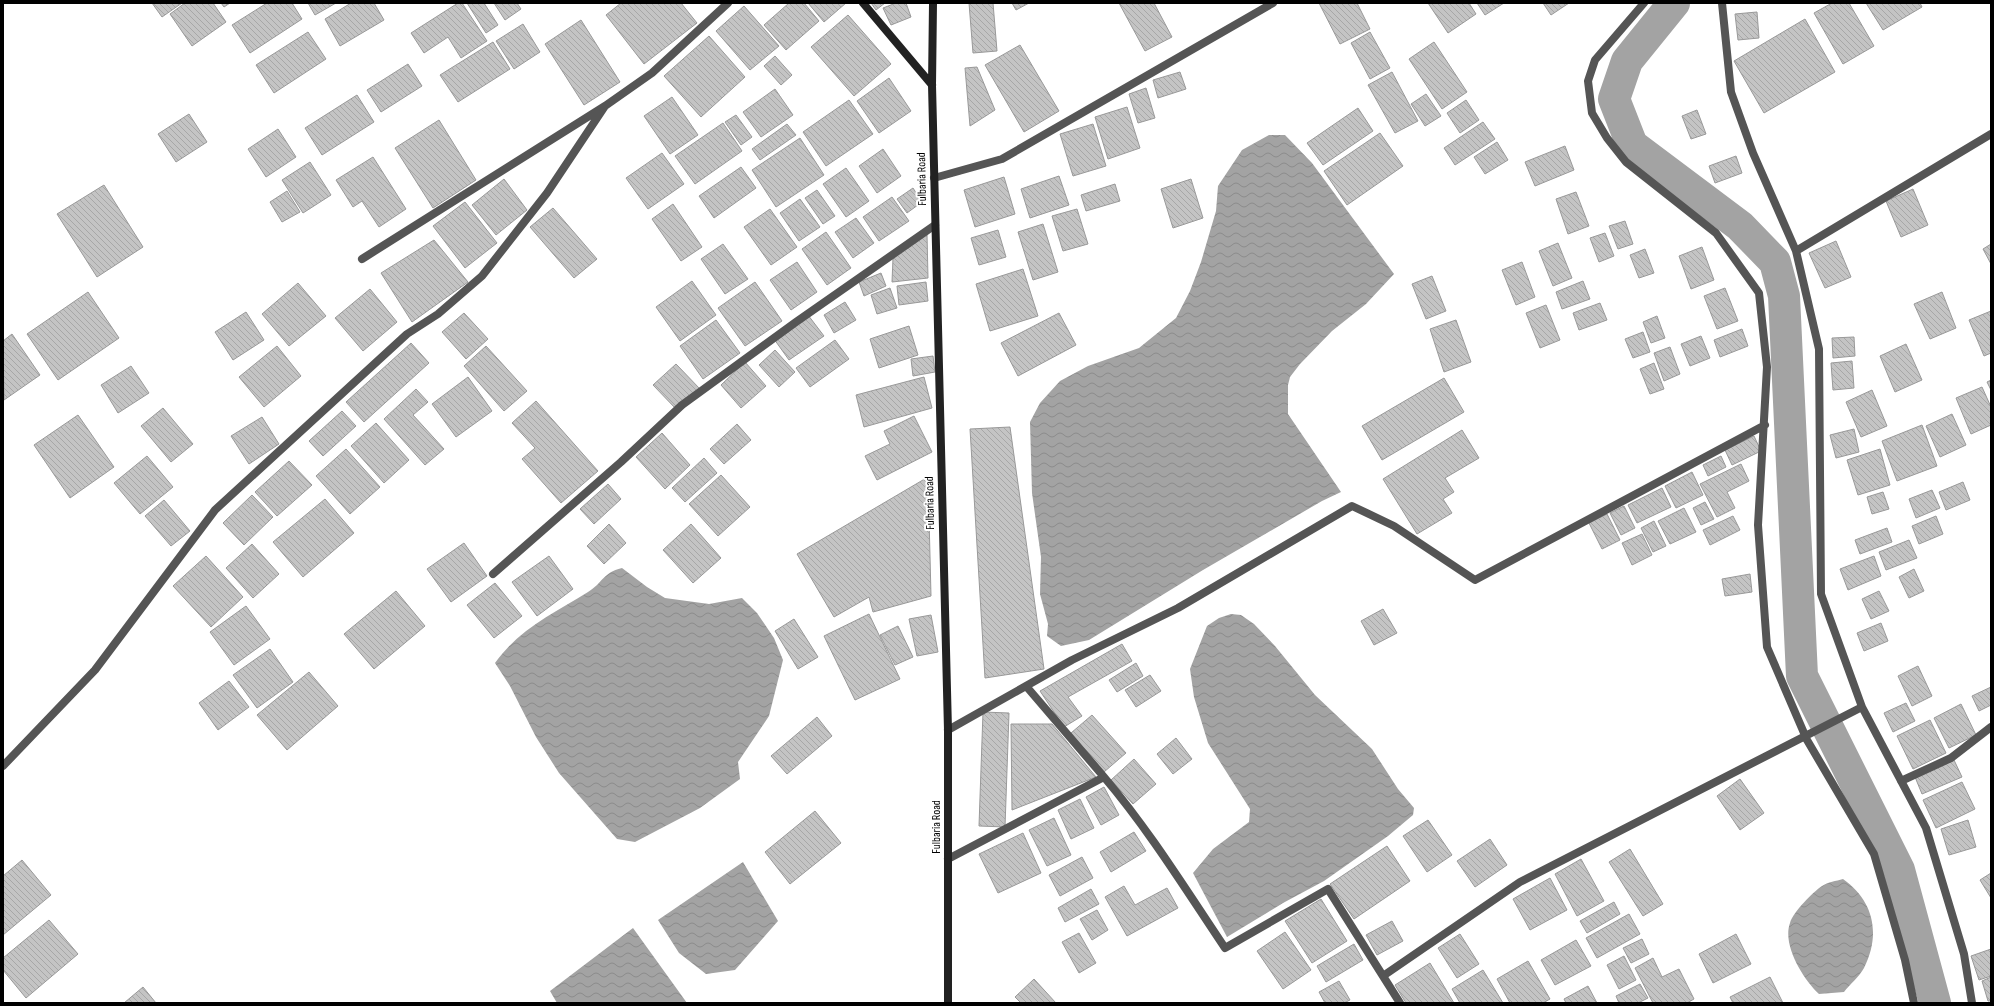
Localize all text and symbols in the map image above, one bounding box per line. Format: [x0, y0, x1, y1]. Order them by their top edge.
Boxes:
street label: Fulbaria Road [914, 152, 930, 206]
street label: Fulbaria Road [922, 476, 938, 530]
street label: Fulbaria Road [929, 800, 944, 854]

